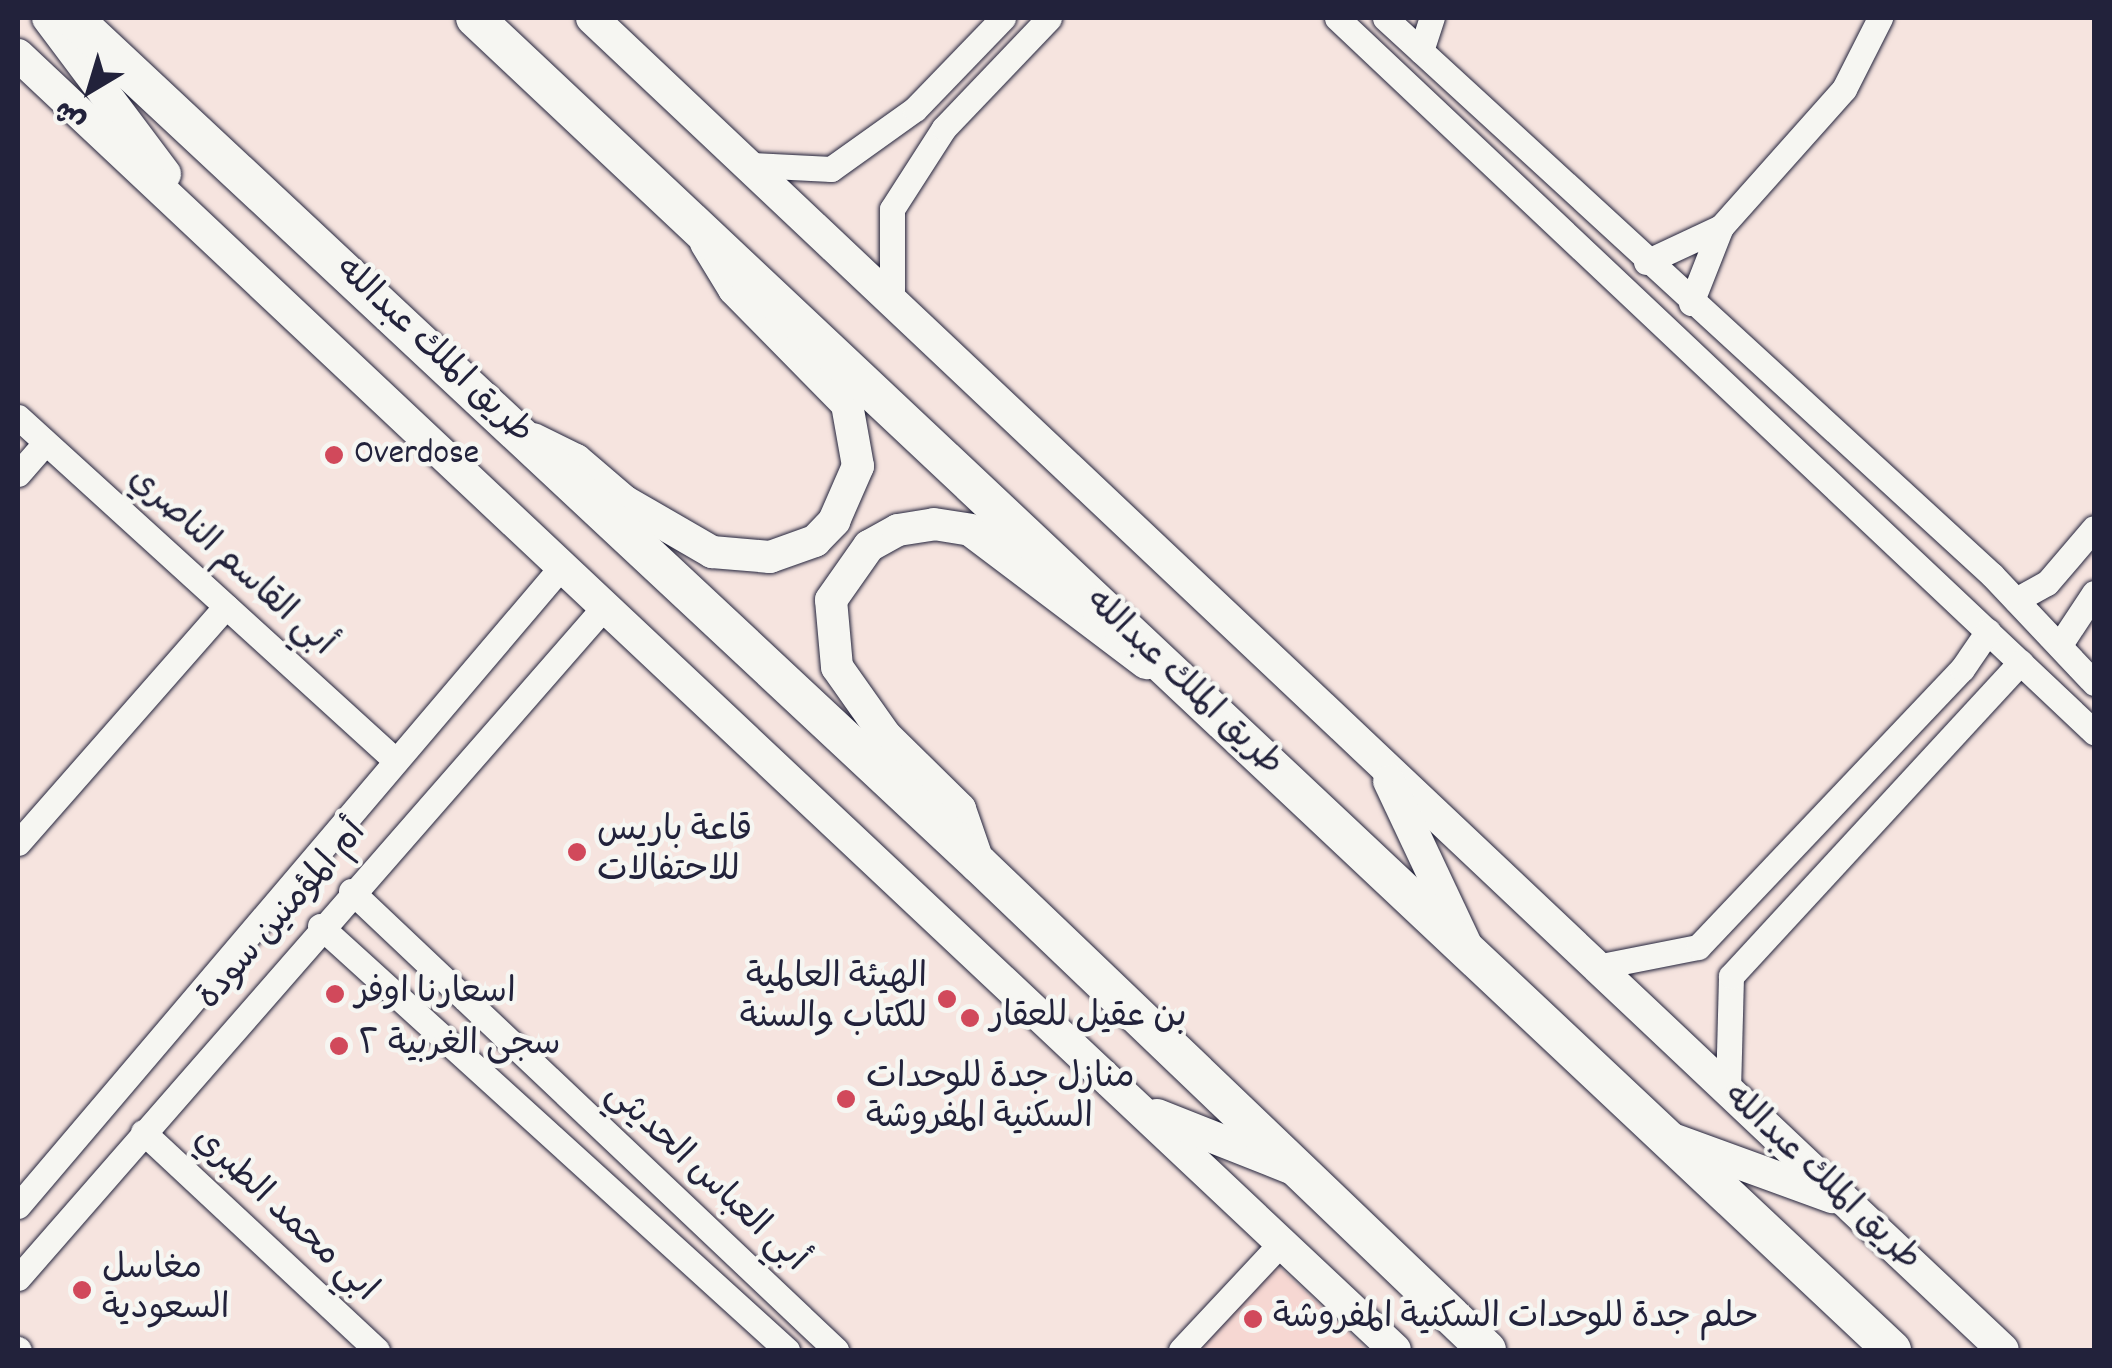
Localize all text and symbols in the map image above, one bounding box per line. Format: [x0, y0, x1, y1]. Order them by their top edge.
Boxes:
north arrow [40, 40, 140, 140]
text: ش [47, 88, 96, 139]
street label: طريق الملك عبدالله [325, 250, 541, 454]
place label: Overdose [354, 434, 479, 476]
marker: Overdose [323, 444, 345, 466]
street label: أبي القاسم الناصري [118, 459, 342, 667]
street label: طريق الملك عبدالله [1075, 582, 1291, 786]
place label: قاعة باريس للاحتفالات [597, 811, 752, 893]
street label: أم المؤمنين سودة [190, 813, 376, 1019]
marker: قاعة باريس للاحتفالات [566, 841, 588, 863]
place label: الهيئة العالمية للكتاب والسنة [740, 958, 927, 1040]
place label: اسعارنا اوفر [355, 973, 516, 1015]
marker: اسعارنا اوفر [324, 983, 346, 1005]
marker: الهيئة العالمية للكتاب والسنة [936, 988, 958, 1010]
place label: بن عقيل للعقار [990, 997, 1187, 1039]
marker: بن عقيل للعقار [959, 1007, 981, 1029]
place label: سجى الغربية ٢ [359, 1025, 560, 1067]
marker: سجى الغربية ٢ [328, 1035, 350, 1057]
place label: منازل جدة للوحدات السكنية المفروشة [866, 1058, 1135, 1140]
street label: أبي العباس الحديثي [595, 1074, 815, 1282]
street label: طريق الملك عبدالله [1713, 1077, 1929, 1281]
marker: منازل جدة للوحدات السكنية المفروشة [835, 1088, 857, 1110]
street label: ابي محمد الطبري [183, 1120, 385, 1312]
place label: مغاسل السعودية [102, 1249, 230, 1331]
marker: مغاسل السعودية [71, 1279, 93, 1301]
place label: حلم جدة للوحدات السكنية المفروشة [1273, 1298, 1759, 1340]
marker: حلم جدة للوحدات السكنية المفروشة [1242, 1308, 1264, 1330]

